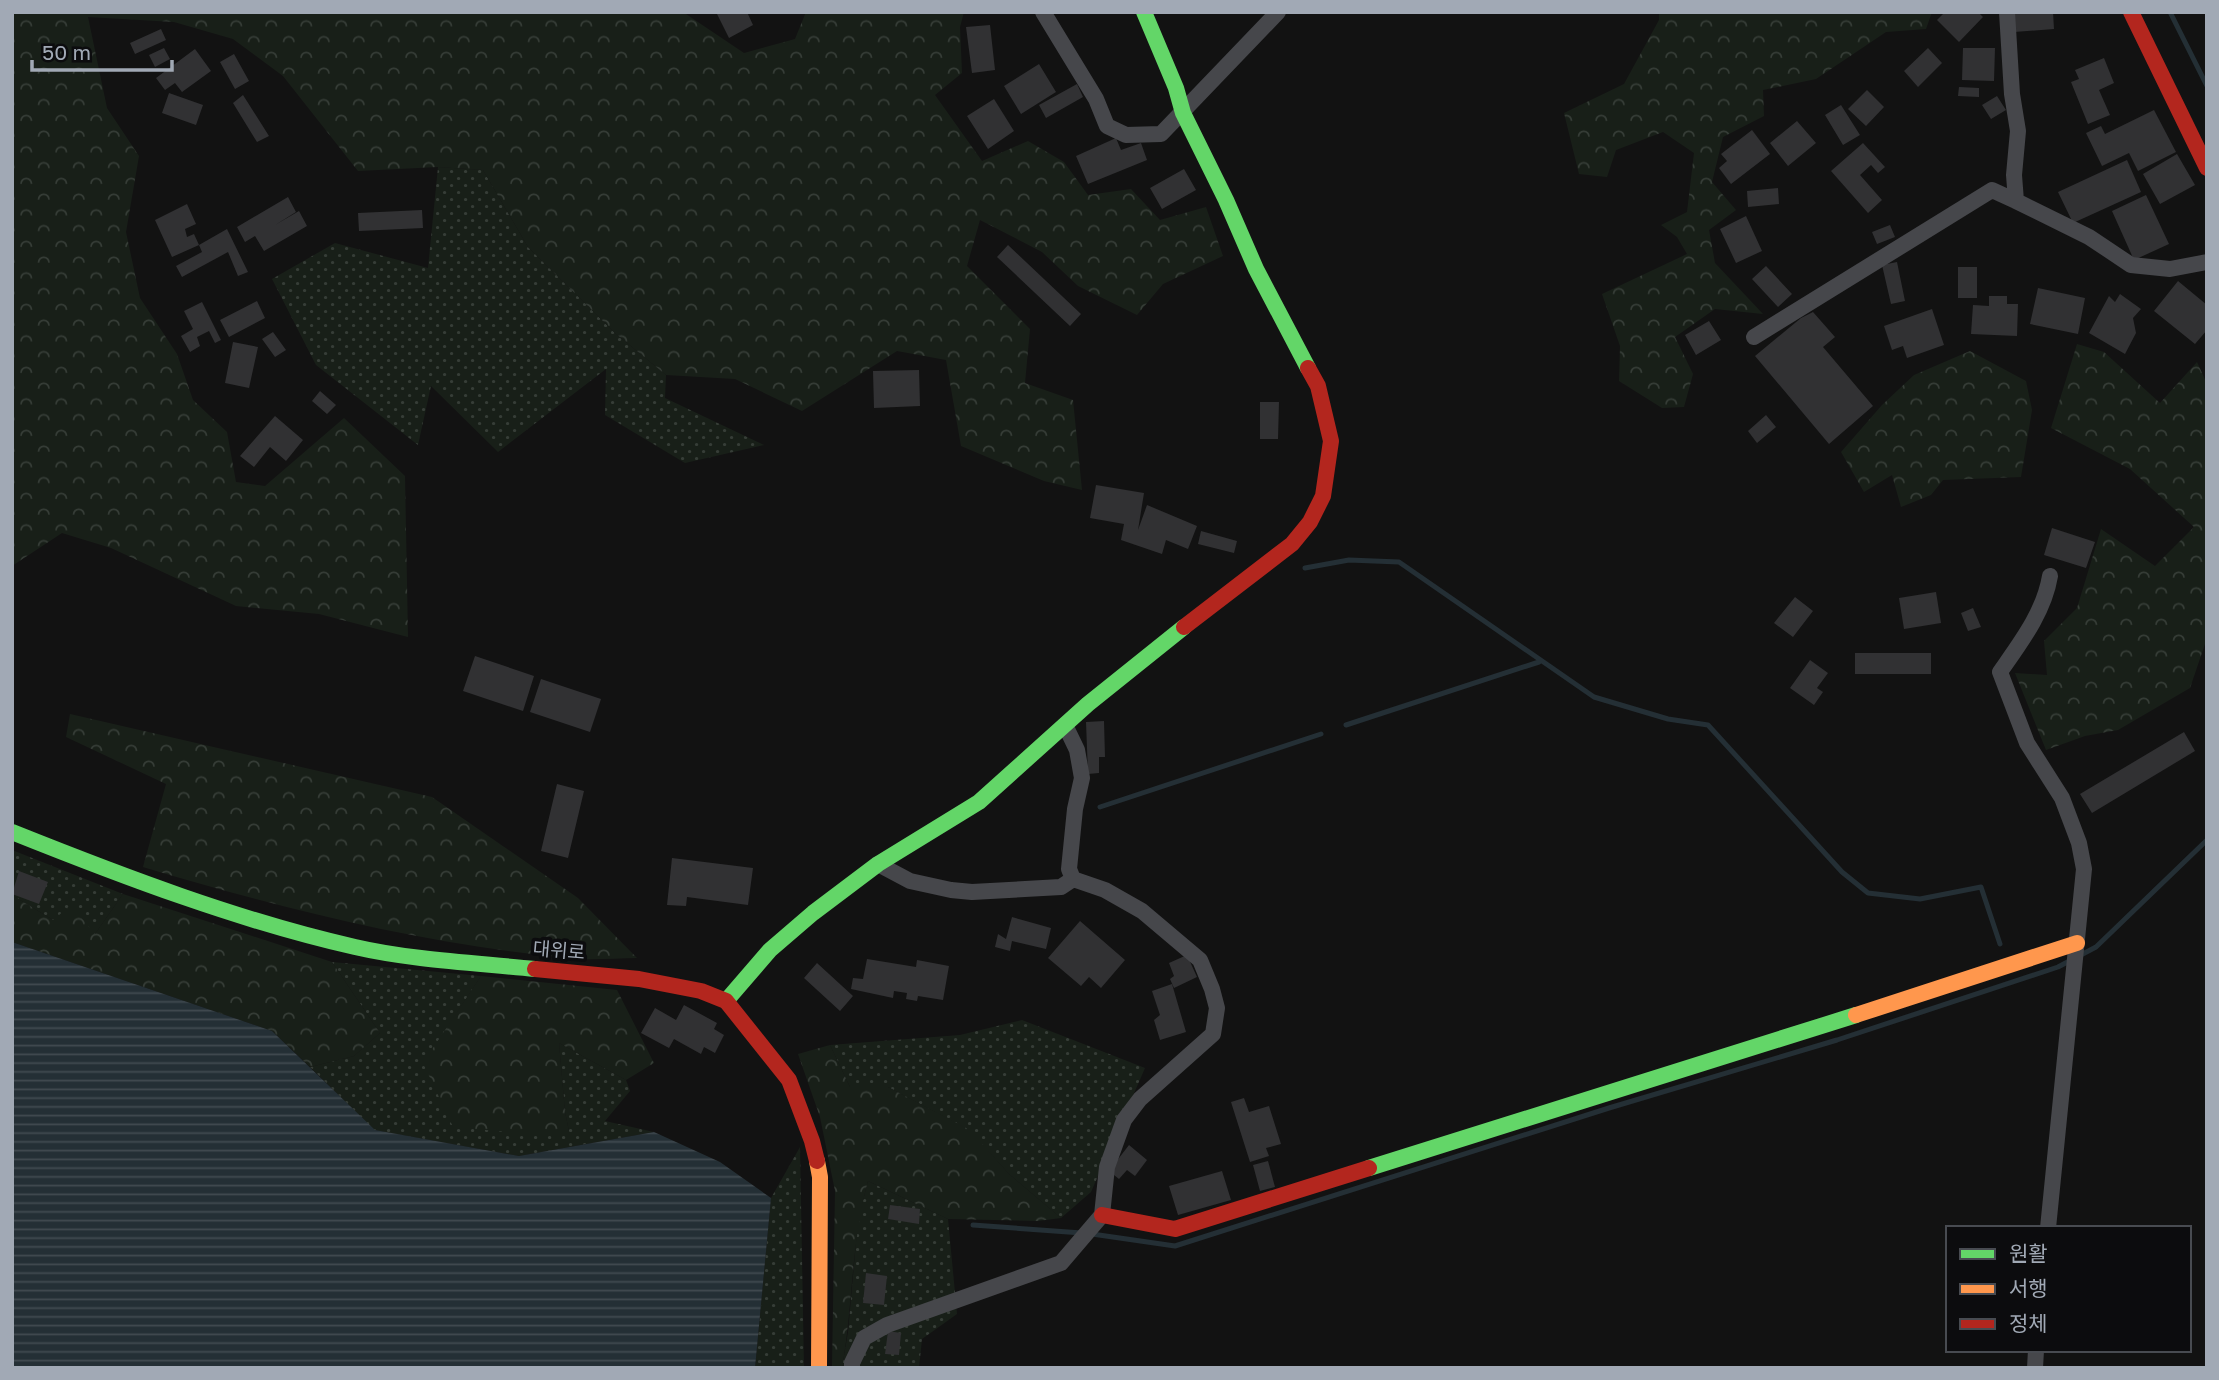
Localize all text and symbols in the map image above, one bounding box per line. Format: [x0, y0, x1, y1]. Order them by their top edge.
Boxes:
scale bar [32, 28, 172, 72]
text: 50 m [42, 39, 91, 65]
street label: 대위로 [532, 936, 586, 963]
legend [1946, 1226, 2191, 1352]
text: 원활 [2009, 1240, 2048, 1266]
text: 서행 [2009, 1275, 2048, 1301]
text: 정체 [2009, 1310, 2048, 1336]

